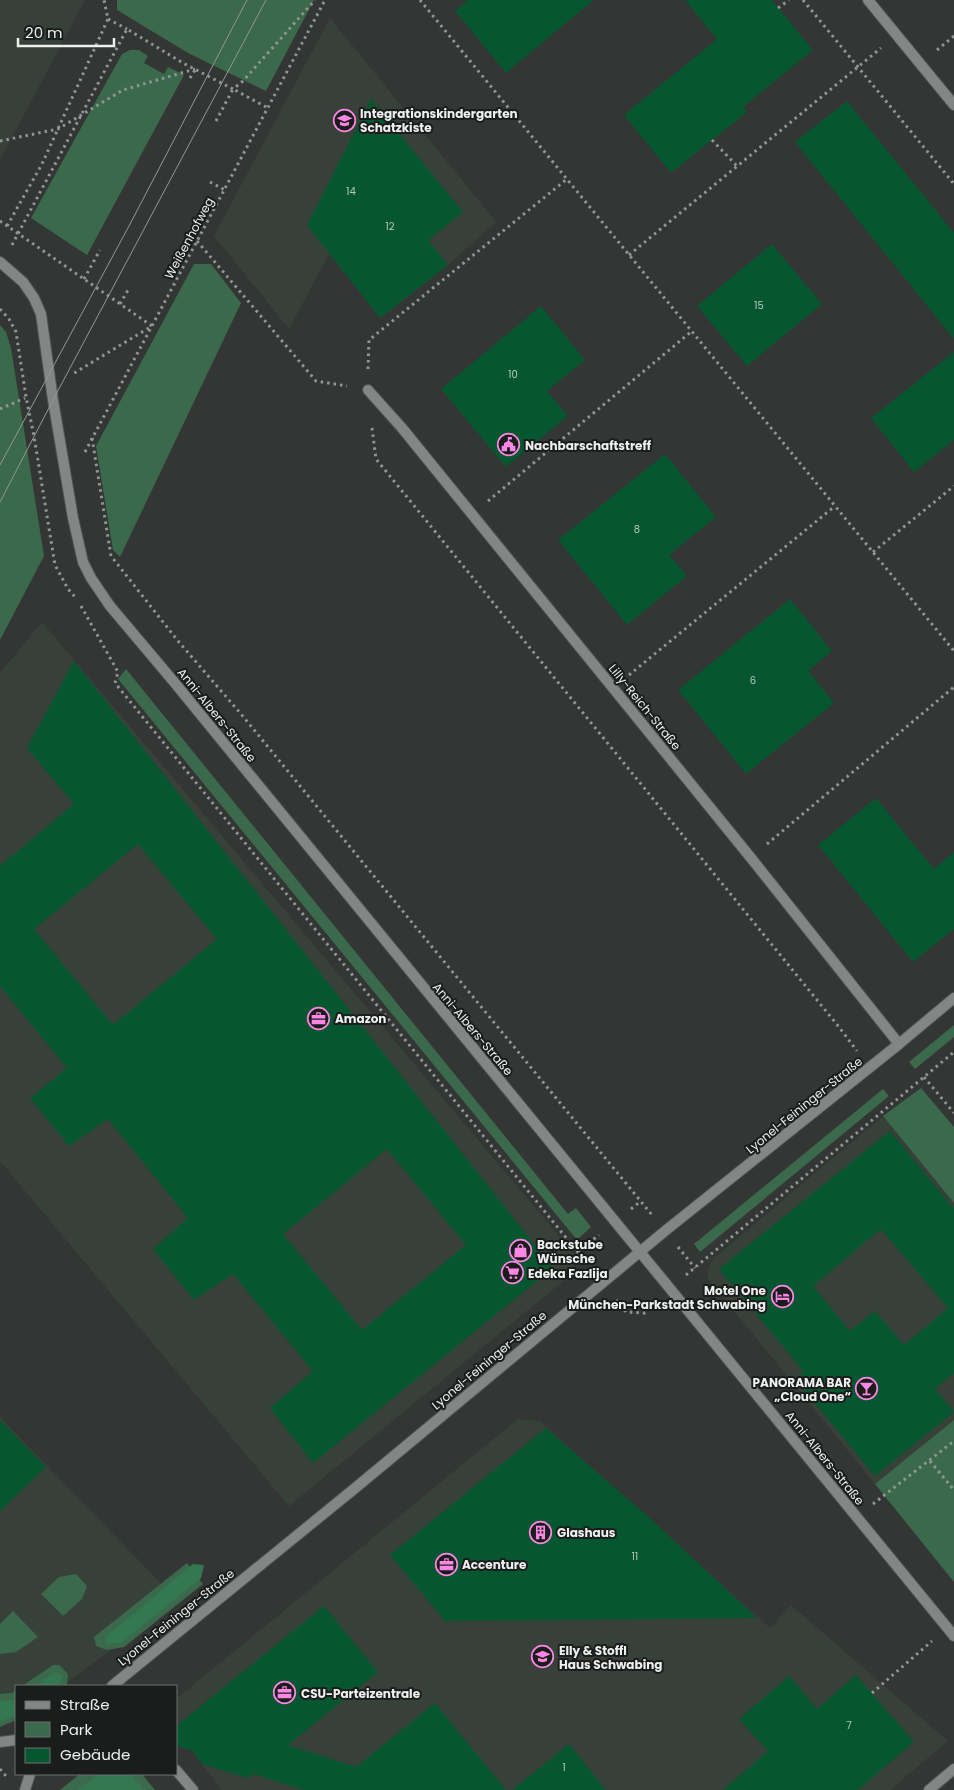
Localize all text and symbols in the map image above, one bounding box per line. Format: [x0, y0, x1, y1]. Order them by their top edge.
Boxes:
scale bar [18, 15, 114, 47]
text: 20 m [25, 22, 63, 43]
place label: Integrationskindergarten Schatzkiste [360, 105, 518, 136]
school or university icon: Integrationskindergarten Schatzkiste [332, 108, 356, 132]
house number: 14 [346, 184, 356, 199]
street label: Weißenhofweg [160, 194, 218, 282]
house number: 12 [386, 219, 395, 234]
house number: 15 [754, 298, 764, 313]
house number: 10 [508, 367, 518, 382]
public building icon: Nachbarschaftstreff [497, 433, 521, 457]
place label: Nachbarschaftstreff [525, 437, 652, 454]
house number: 8 [634, 522, 640, 537]
street label: Lilly-Reich-Straße [605, 660, 685, 754]
street label: Anni-Albers-Straße [174, 664, 260, 766]
house number: 6 [750, 673, 756, 688]
street label: Anni-Albers-Straße [429, 979, 517, 1079]
office icon: Amazon [307, 1006, 331, 1030]
place label: Amazon [335, 1010, 386, 1027]
street label: Lyonel-Feininger-Straße [742, 1053, 866, 1157]
place label: Backstube Wünsche [537, 1236, 604, 1267]
shop icon: Backstube Wünsche [509, 1239, 533, 1263]
supermarket icon: Edeka Fazlija [500, 1261, 524, 1285]
place label: Edeka Fazlija [528, 1265, 608, 1282]
place label: Motel One München-Parkstadt Schwabing [568, 1282, 767, 1313]
hotel icon: Motel One München-Parkstadt Schwabing [770, 1285, 794, 1309]
street label: Lyonel-Feininger-Straße [428, 1307, 550, 1413]
place label: PANORAMA BAR „Cloud One“ [753, 1374, 851, 1405]
bar icon: PANORAMA BAR „Cloud One“ [855, 1377, 879, 1401]
street label: Anni-Albers-Straße [782, 1407, 868, 1509]
building icon: Glashaus [529, 1520, 553, 1544]
place label: Glashaus [557, 1524, 616, 1541]
house number: 11 [632, 1549, 638, 1564]
office icon: Accenture [434, 1552, 458, 1576]
place label: Accenture [462, 1556, 527, 1573]
street label: Lyonel-Feininger-Straße [114, 1565, 238, 1669]
place label: Elly & Stoffl Haus Schwabing [559, 1642, 662, 1673]
school or university icon: Elly & Stoffl Haus Schwabing [531, 1645, 555, 1669]
office icon: CSU-Parteizentrale [273, 1681, 297, 1705]
legend [15, 1685, 178, 1775]
place label: CSU-Parteizentrale [301, 1685, 421, 1702]
text: Straße [60, 1694, 110, 1715]
house number: 7 [846, 1718, 852, 1733]
text: Park [60, 1719, 92, 1740]
text: Gebäude [60, 1744, 130, 1765]
house number: 1 [562, 1760, 566, 1775]

